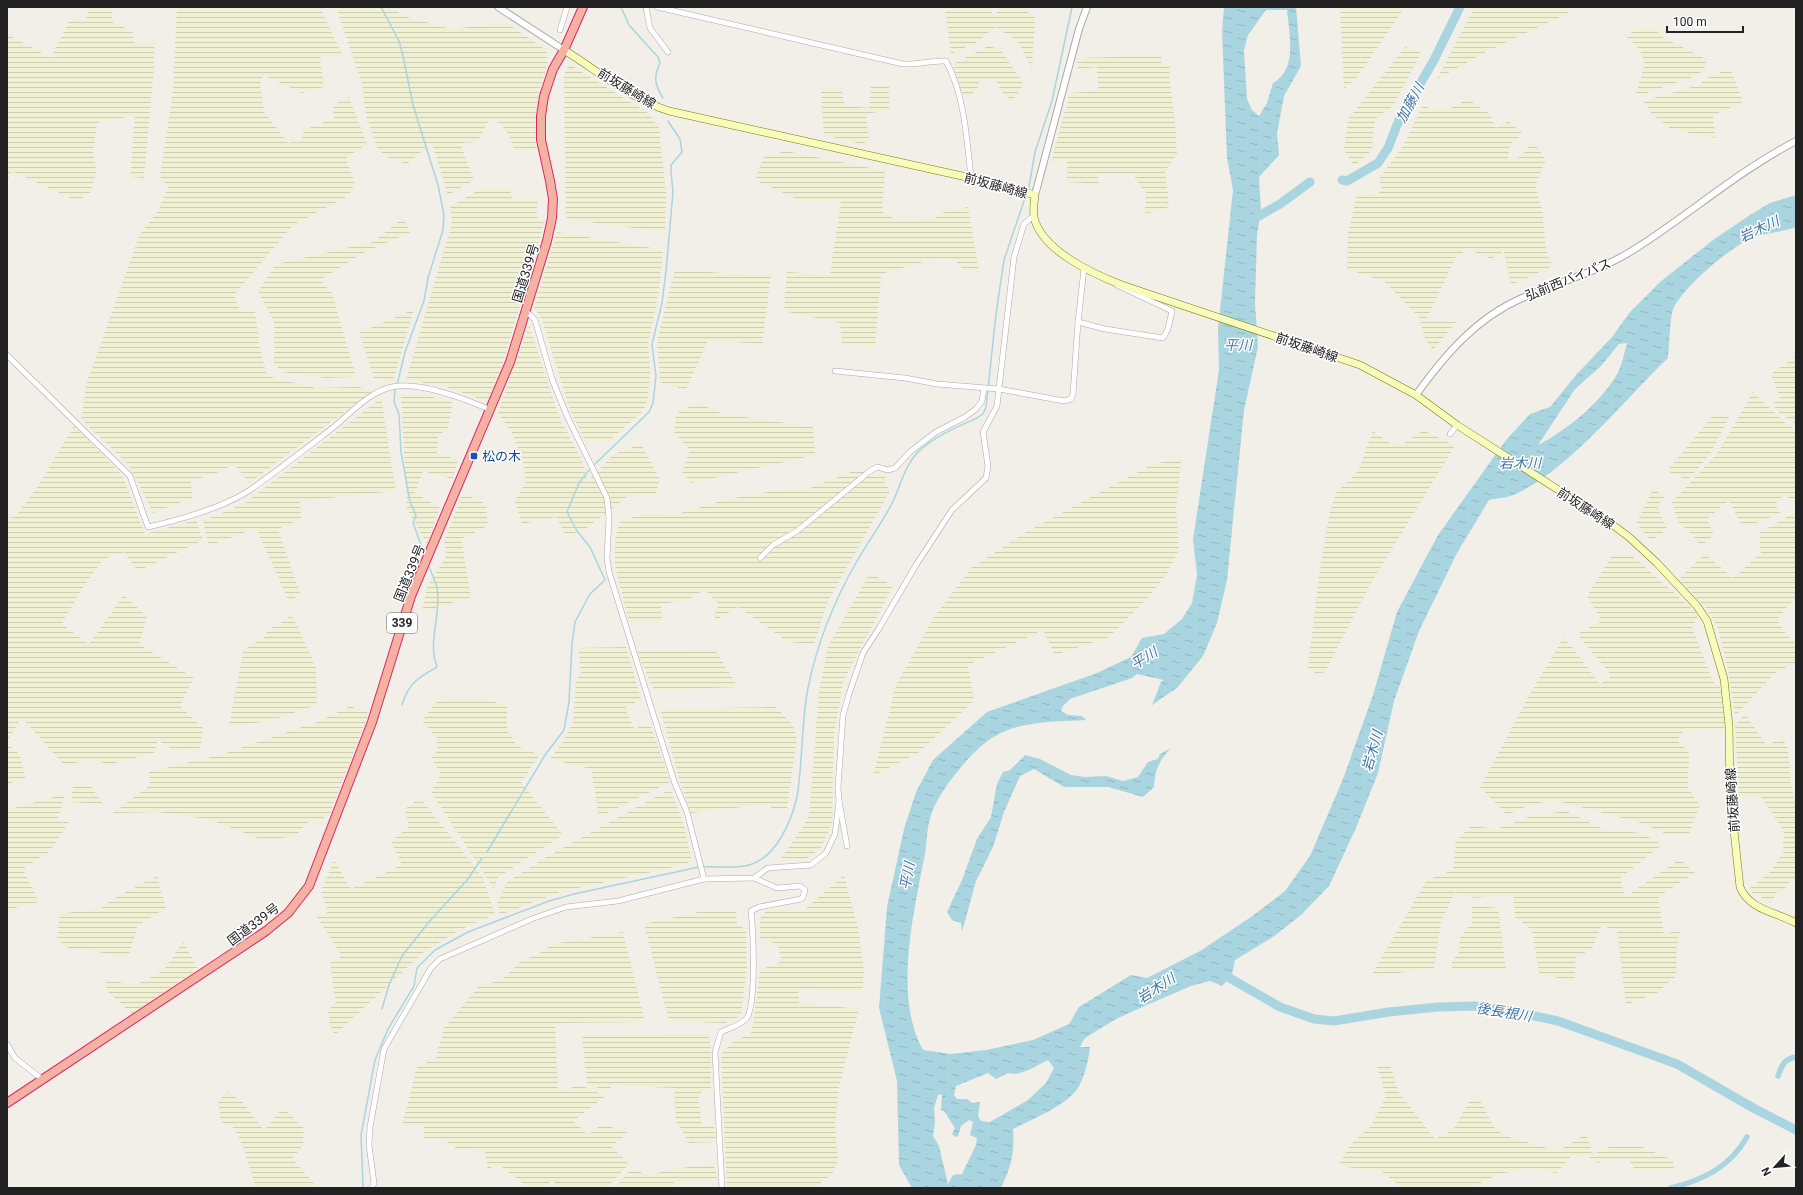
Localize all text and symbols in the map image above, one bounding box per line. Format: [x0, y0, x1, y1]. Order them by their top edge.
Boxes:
scale bar [1667, 8, 1743, 34]
text: 100 m [1673, 15, 1707, 29]
street label: 前坂藤崎線 [595, 65, 658, 112]
water label: 加藤川 [1393, 79, 1428, 125]
street label: 前坂藤崎線 [963, 170, 1029, 201]
water label: 岩木川 [1737, 212, 1783, 245]
street label: 国道339号 [509, 242, 542, 304]
street label: 弘前西バイパス [1523, 256, 1613, 303]
street label: 前坂藤崎線 [1274, 330, 1340, 365]
water label: 平川 [1224, 337, 1254, 353]
place label: 松の木 [482, 449, 521, 464]
marker: 松の木 [469, 451, 479, 461]
water label: 岩木川 [1499, 455, 1543, 471]
street label: 前坂藤崎線 [1554, 484, 1617, 532]
street label: 国道339号 [391, 542, 428, 604]
road number: 339 [387, 613, 417, 633]
water label: 平川 [1128, 643, 1162, 672]
water label: 岩木川 [1359, 727, 1386, 773]
street label: 前坂藤崎線 [1723, 767, 1742, 833]
water label: 平川 [897, 859, 918, 891]
street label: 国道339号 [224, 900, 282, 949]
water label: 岩木川 [1134, 969, 1180, 1006]
water label: 後長根川 [1475, 1000, 1535, 1025]
north arrow [1755, 1147, 1795, 1187]
text: N [1759, 1165, 1774, 1178]

